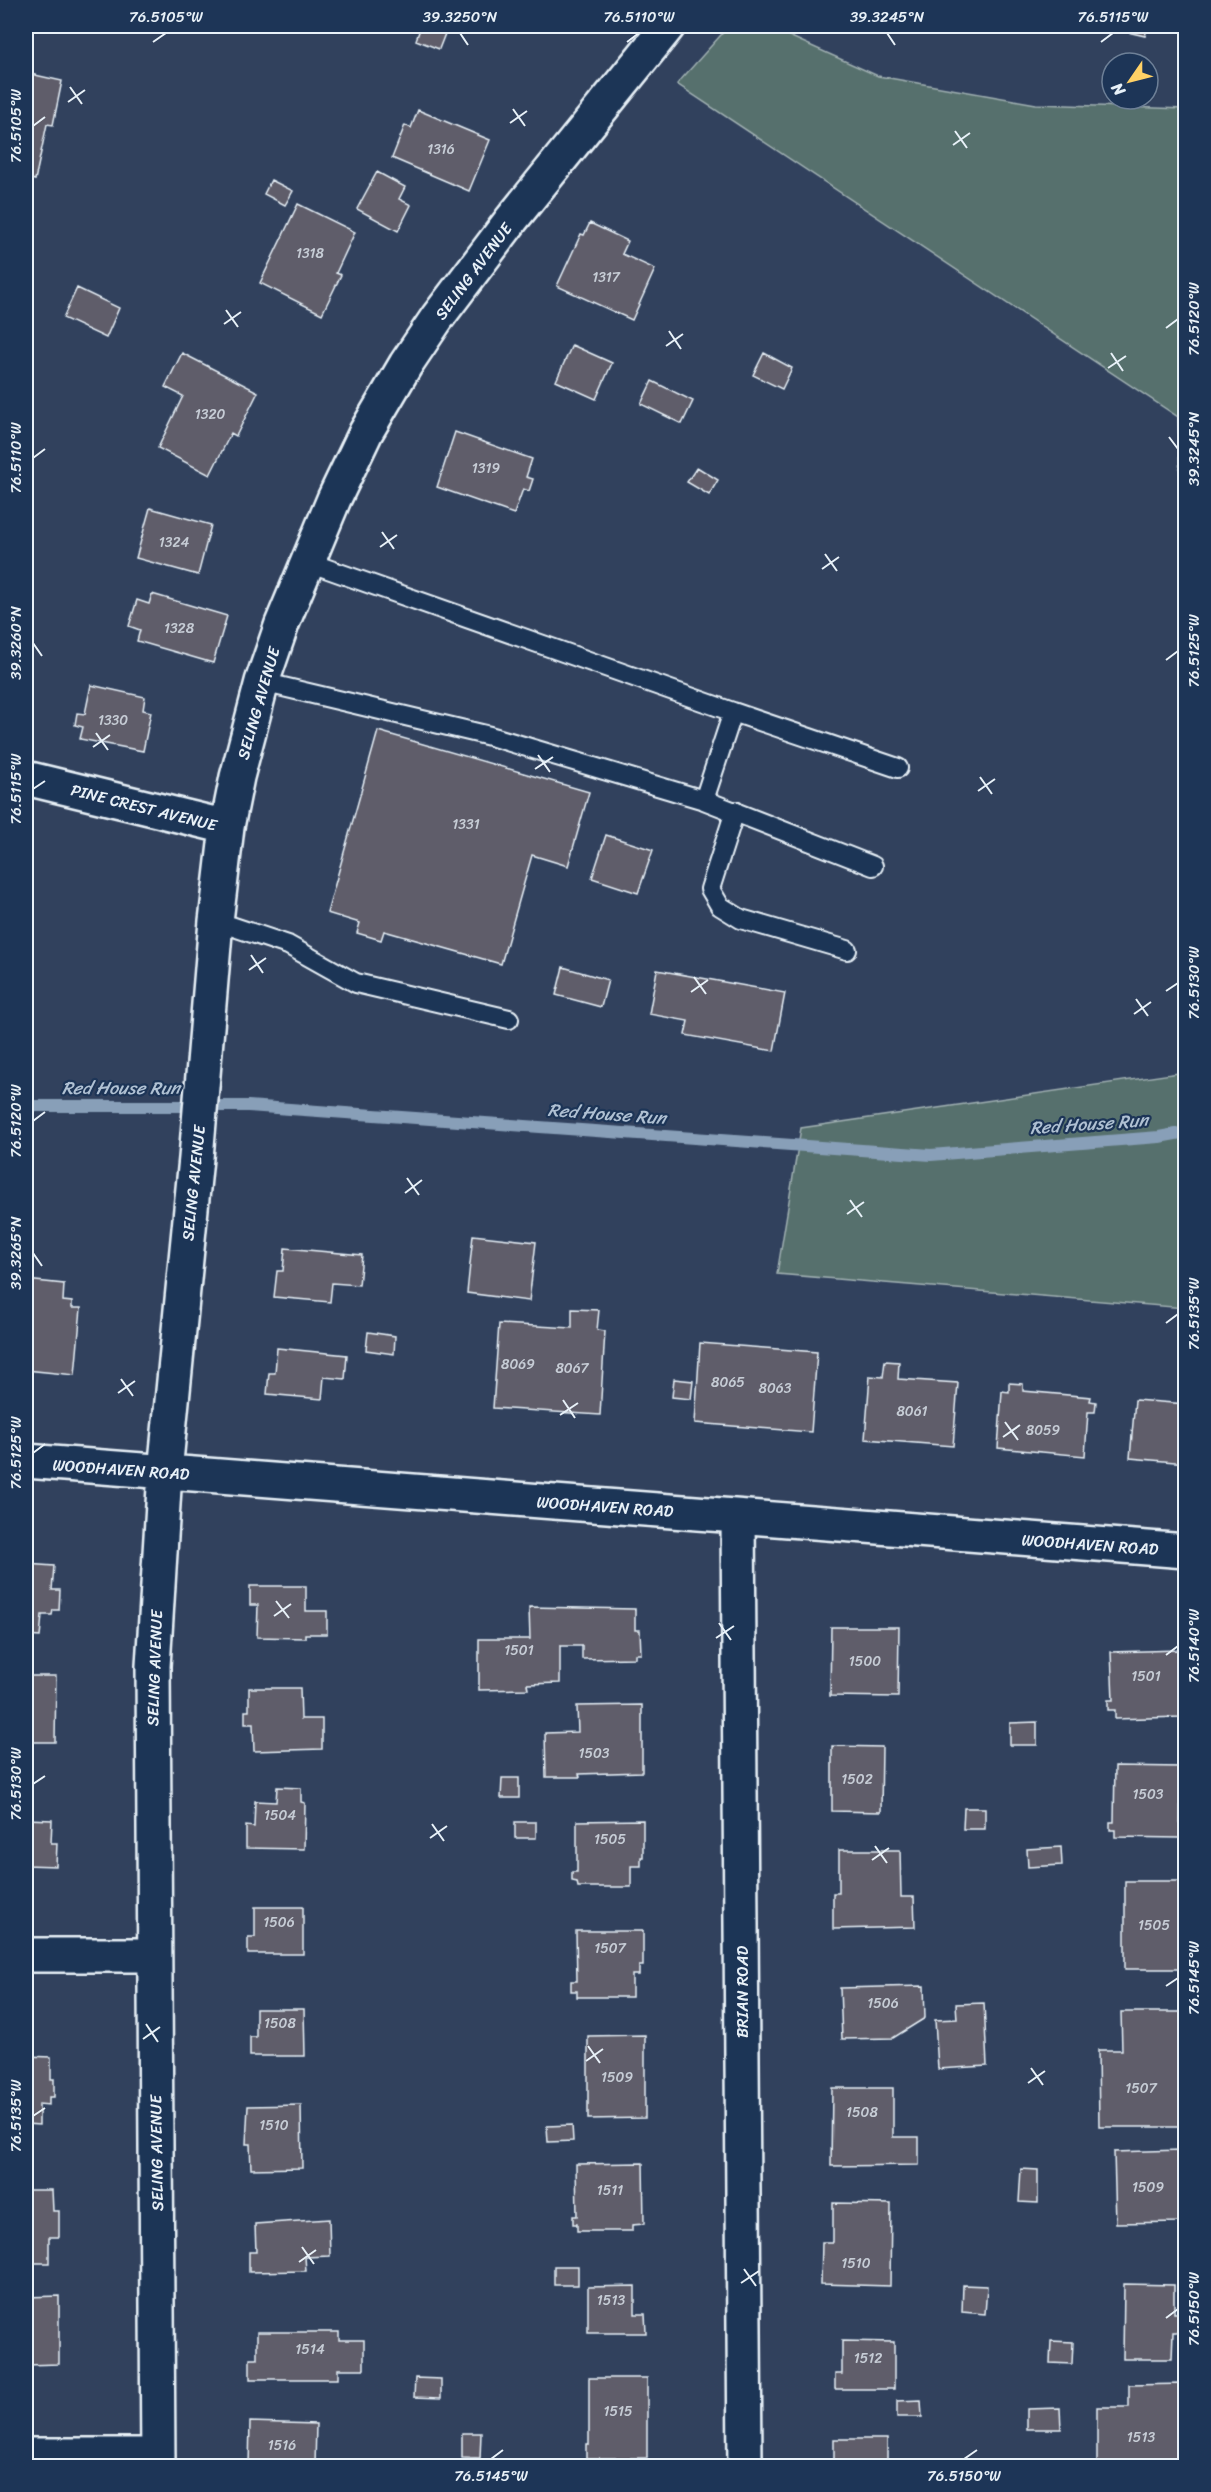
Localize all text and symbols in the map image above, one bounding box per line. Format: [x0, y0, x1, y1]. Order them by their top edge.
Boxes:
text: 76.5105°W [129, 4, 203, 30]
text: 39.3250°N [423, 4, 498, 30]
text: 76.5110°W [603, 4, 675, 30]
text: 39.3245°N [850, 4, 925, 30]
text: 76.5115°W [1078, 4, 1149, 30]
north arrow [1100, 51, 1160, 111]
text: N [1103, 76, 1134, 103]
text: 76.5105°W [3, 89, 29, 163]
house number: 1316 [427, 137, 455, 162]
street label: SELING AVENUE [427, 215, 521, 326]
house number: 1318 [296, 241, 325, 266]
house number: 1317 [592, 265, 621, 290]
text: 76.5120°W [1181, 282, 1207, 356]
house number: 1320 [195, 402, 225, 427]
text: 39.3245°N [1181, 411, 1207, 486]
text: 76.5110°W [3, 422, 29, 494]
house number: 1319 [472, 456, 501, 481]
house number: 1324 [159, 530, 190, 555]
text: 39.3260°N [3, 606, 29, 680]
text: 76.5125°W [1181, 614, 1207, 688]
house number: 1328 [164, 616, 195, 641]
street label: SELING AVENUE [229, 642, 289, 763]
house number: 1330 [98, 708, 128, 733]
text: 76.5115°W [3, 753, 29, 824]
street label: PINE CREST AVENUE [68, 775, 221, 840]
house number: 1331 [452, 812, 480, 837]
text: 76.5130°W [1181, 946, 1207, 1019]
water label: Red House Run [62, 1072, 182, 1104]
text: 76.5120°W [3, 1084, 29, 1158]
water label: Red House Run [547, 1094, 669, 1134]
water label: Red House Run [1029, 1104, 1151, 1144]
street label: SELING AVENUE [173, 1123, 214, 1242]
text: 39.3265°N [3, 1216, 29, 1290]
text: 76.5135°W [1181, 1277, 1207, 1350]
house number: 8069 [501, 1352, 535, 1377]
house number: 8067 [555, 1356, 590, 1381]
house number: 8065 [711, 1370, 745, 1395]
house number: 8063 [759, 1376, 792, 1401]
house number: 8061 [896, 1399, 928, 1424]
text: 76.5125°W [3, 1416, 29, 1490]
house number: 8059 [1026, 1418, 1061, 1443]
street label: WOODHAVEN ROAD [52, 1450, 191, 1489]
street label: WOODHAVEN ROAD [536, 1487, 675, 1526]
street label: WOODHAVEN ROAD [1021, 1525, 1160, 1564]
street label: SELING AVENUE [138, 1608, 171, 1726]
text: 76.5140°W [1181, 1609, 1207, 1683]
house number: 1501 [504, 1638, 534, 1663]
house number: 1500 [849, 1649, 881, 1674]
house number: 1501 [1131, 1664, 1161, 1689]
house number: 1503 [578, 1741, 610, 1766]
text: 76.5130°W [3, 1747, 29, 1820]
house number: 1502 [841, 1767, 873, 1792]
house number: 1503 [1132, 1782, 1164, 1807]
house number: 1504 [264, 1803, 296, 1828]
house number: 1505 [594, 1827, 626, 1852]
house number: 1506 [263, 1910, 295, 1935]
house number: 1505 [1138, 1913, 1170, 1938]
house number: 1507 [594, 1936, 627, 1961]
text: 76.5145°W [1181, 1941, 1207, 2015]
street label: BRIAN ROAD [728, 1946, 757, 2038]
house number: 1506 [867, 1991, 899, 2016]
house number: 1508 [264, 2011, 296, 2036]
house number: 1509 [601, 2065, 633, 2090]
house number: 1507 [1125, 2076, 1158, 2101]
text: 76.5135°W [3, 2079, 29, 2152]
street label: SELING AVENUE [141, 2094, 172, 2211]
house number: 1508 [846, 2100, 878, 2125]
house number: 1510 [259, 2113, 289, 2138]
house number: 1509 [1132, 2175, 1164, 2200]
house number: 1511 [597, 2178, 623, 2203]
house number: 1510 [841, 2251, 871, 2276]
text: 76.5150°W [1181, 2272, 1207, 2346]
house number: 1513 [597, 2288, 625, 2313]
house number: 1514 [295, 2337, 325, 2362]
house number: 1512 [854, 2346, 882, 2371]
house number: 1515 [603, 2399, 633, 2424]
house number: 1513 [1127, 2425, 1155, 2450]
house number: 1516 [268, 2433, 296, 2458]
text: 76.5145°W [454, 2463, 528, 2489]
text: 76.5150°W [927, 2463, 1001, 2489]

